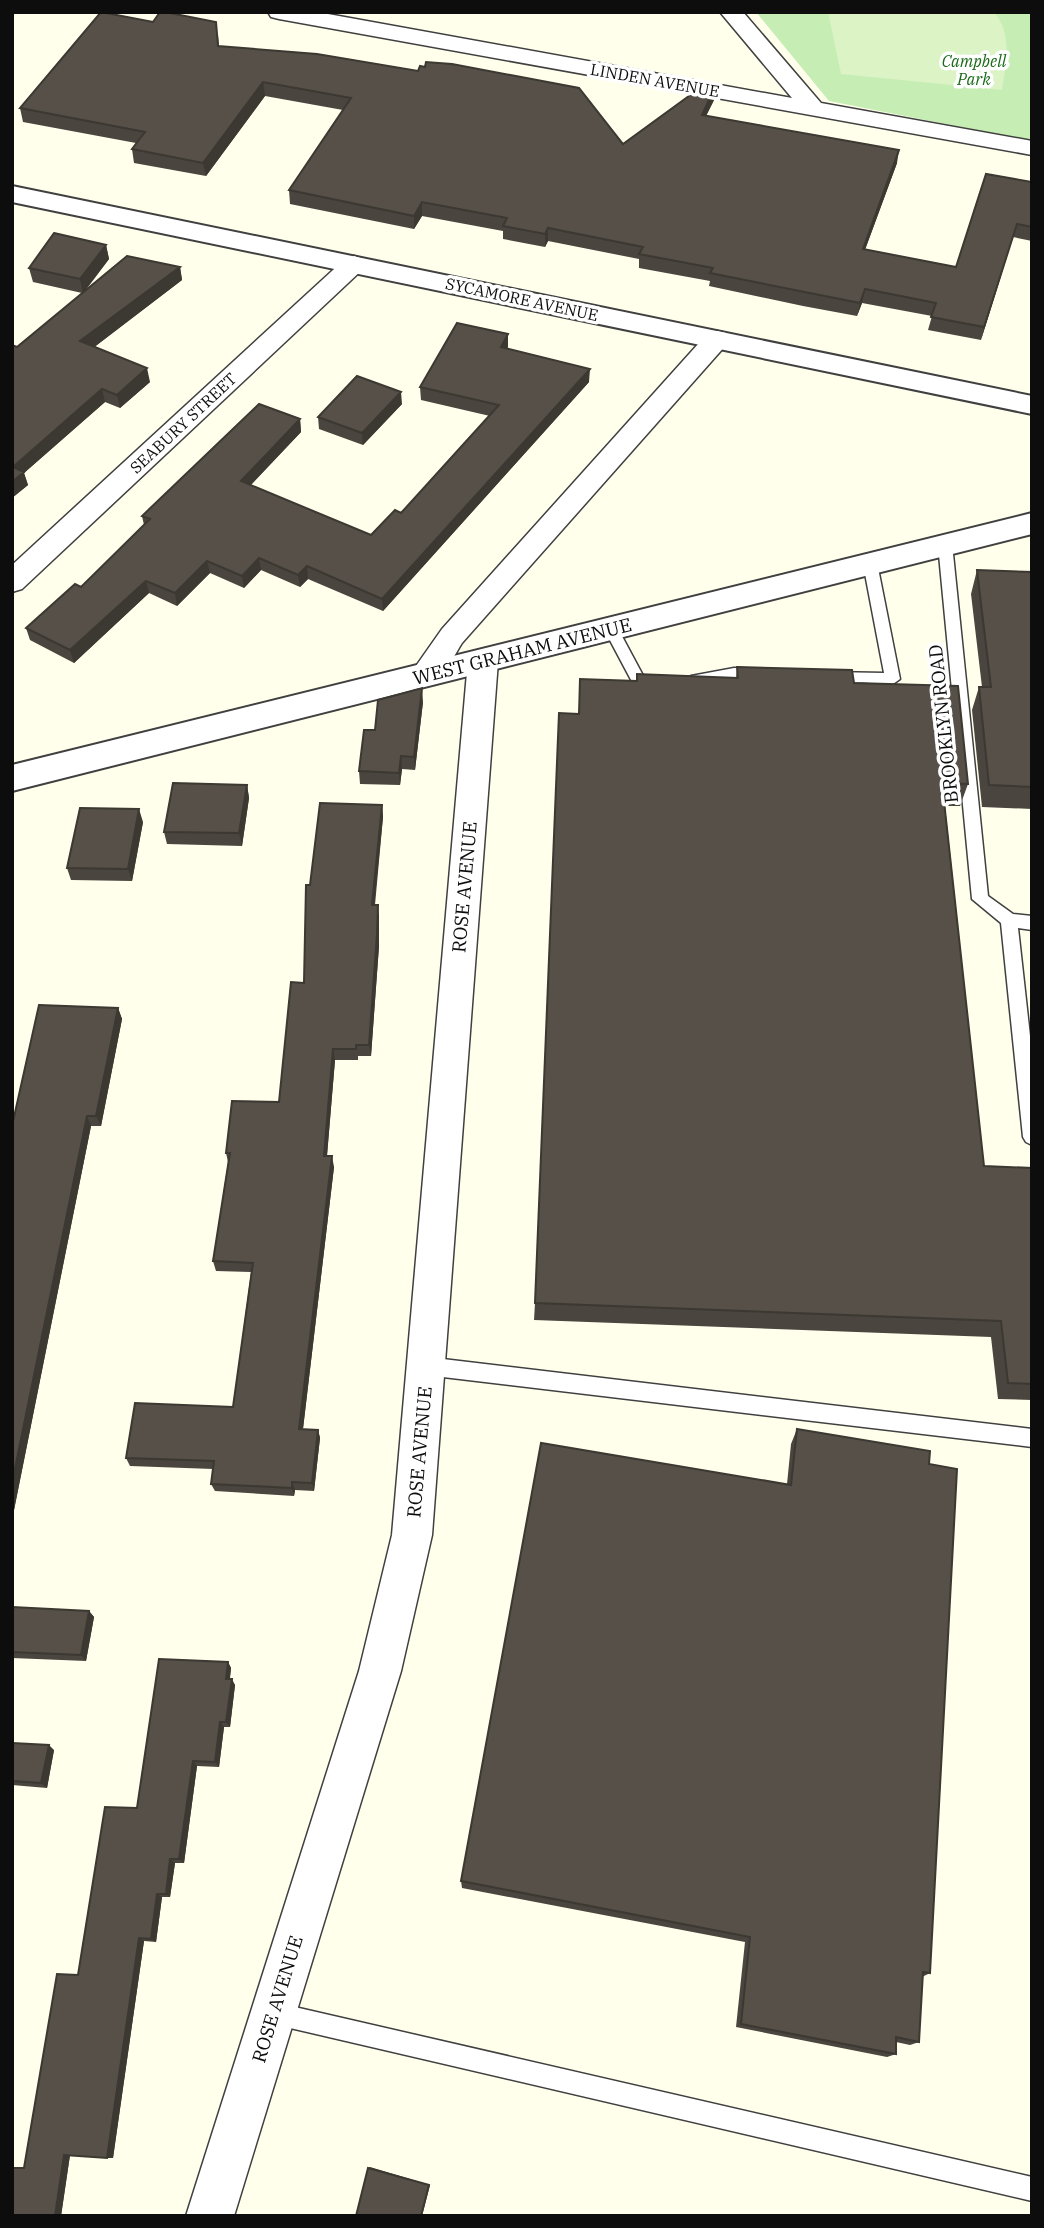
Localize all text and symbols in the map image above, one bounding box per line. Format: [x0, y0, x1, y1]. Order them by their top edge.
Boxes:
park label: Campbell Park [942, 51, 1007, 89]
street label: LINDEN AVENUE [589, 59, 721, 101]
street label: SYCAMORE AVENUE [444, 273, 600, 325]
street label: SEABURY STREET [126, 368, 240, 478]
street label: WEST GRAHAM AVENUE [410, 612, 634, 690]
street label: BROOKLYN ROAD [923, 643, 963, 805]
street label: ROSE AVENUE [446, 820, 482, 954]
street label: ROSE AVENUE [401, 1385, 437, 1519]
street label: ROSE AVENUE [246, 1932, 308, 2066]

